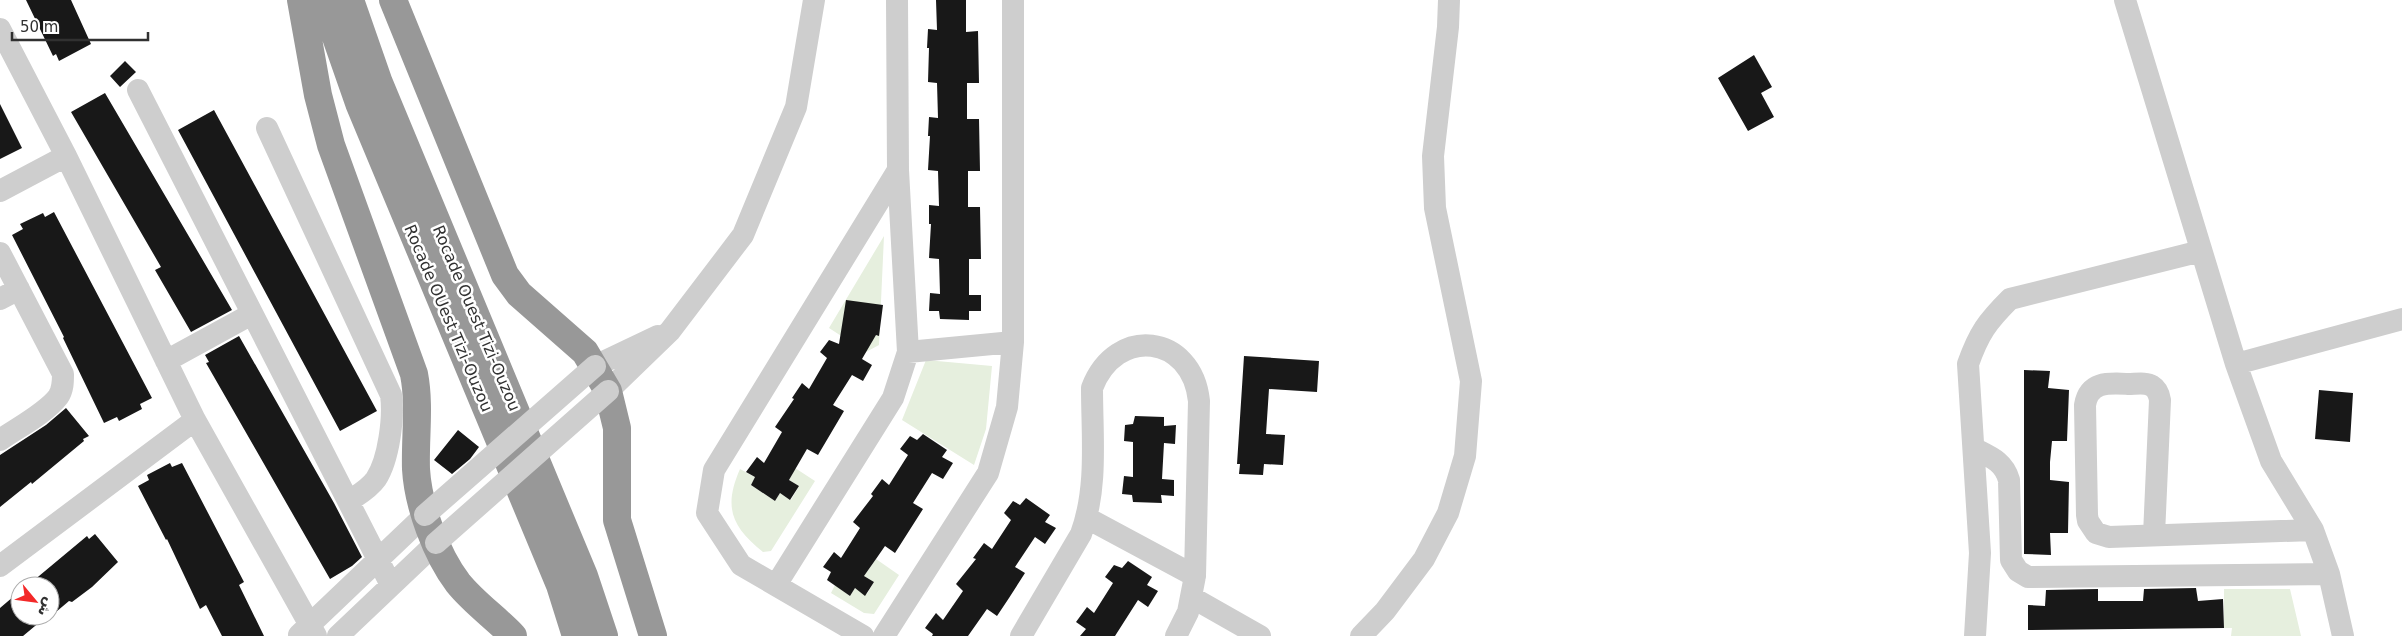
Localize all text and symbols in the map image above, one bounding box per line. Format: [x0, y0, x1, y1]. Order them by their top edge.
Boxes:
scale bar [12, 10, 149, 42]
text: 50 m [20, 18, 58, 36]
street label: Rocade OUest Tizi-Ouzou [400, 222, 497, 415]
street label: Rocade Ouest Tizi-Ouzou [429, 222, 524, 414]
north arrow [10, 576, 60, 626]
text: ش [35, 595, 58, 620]

